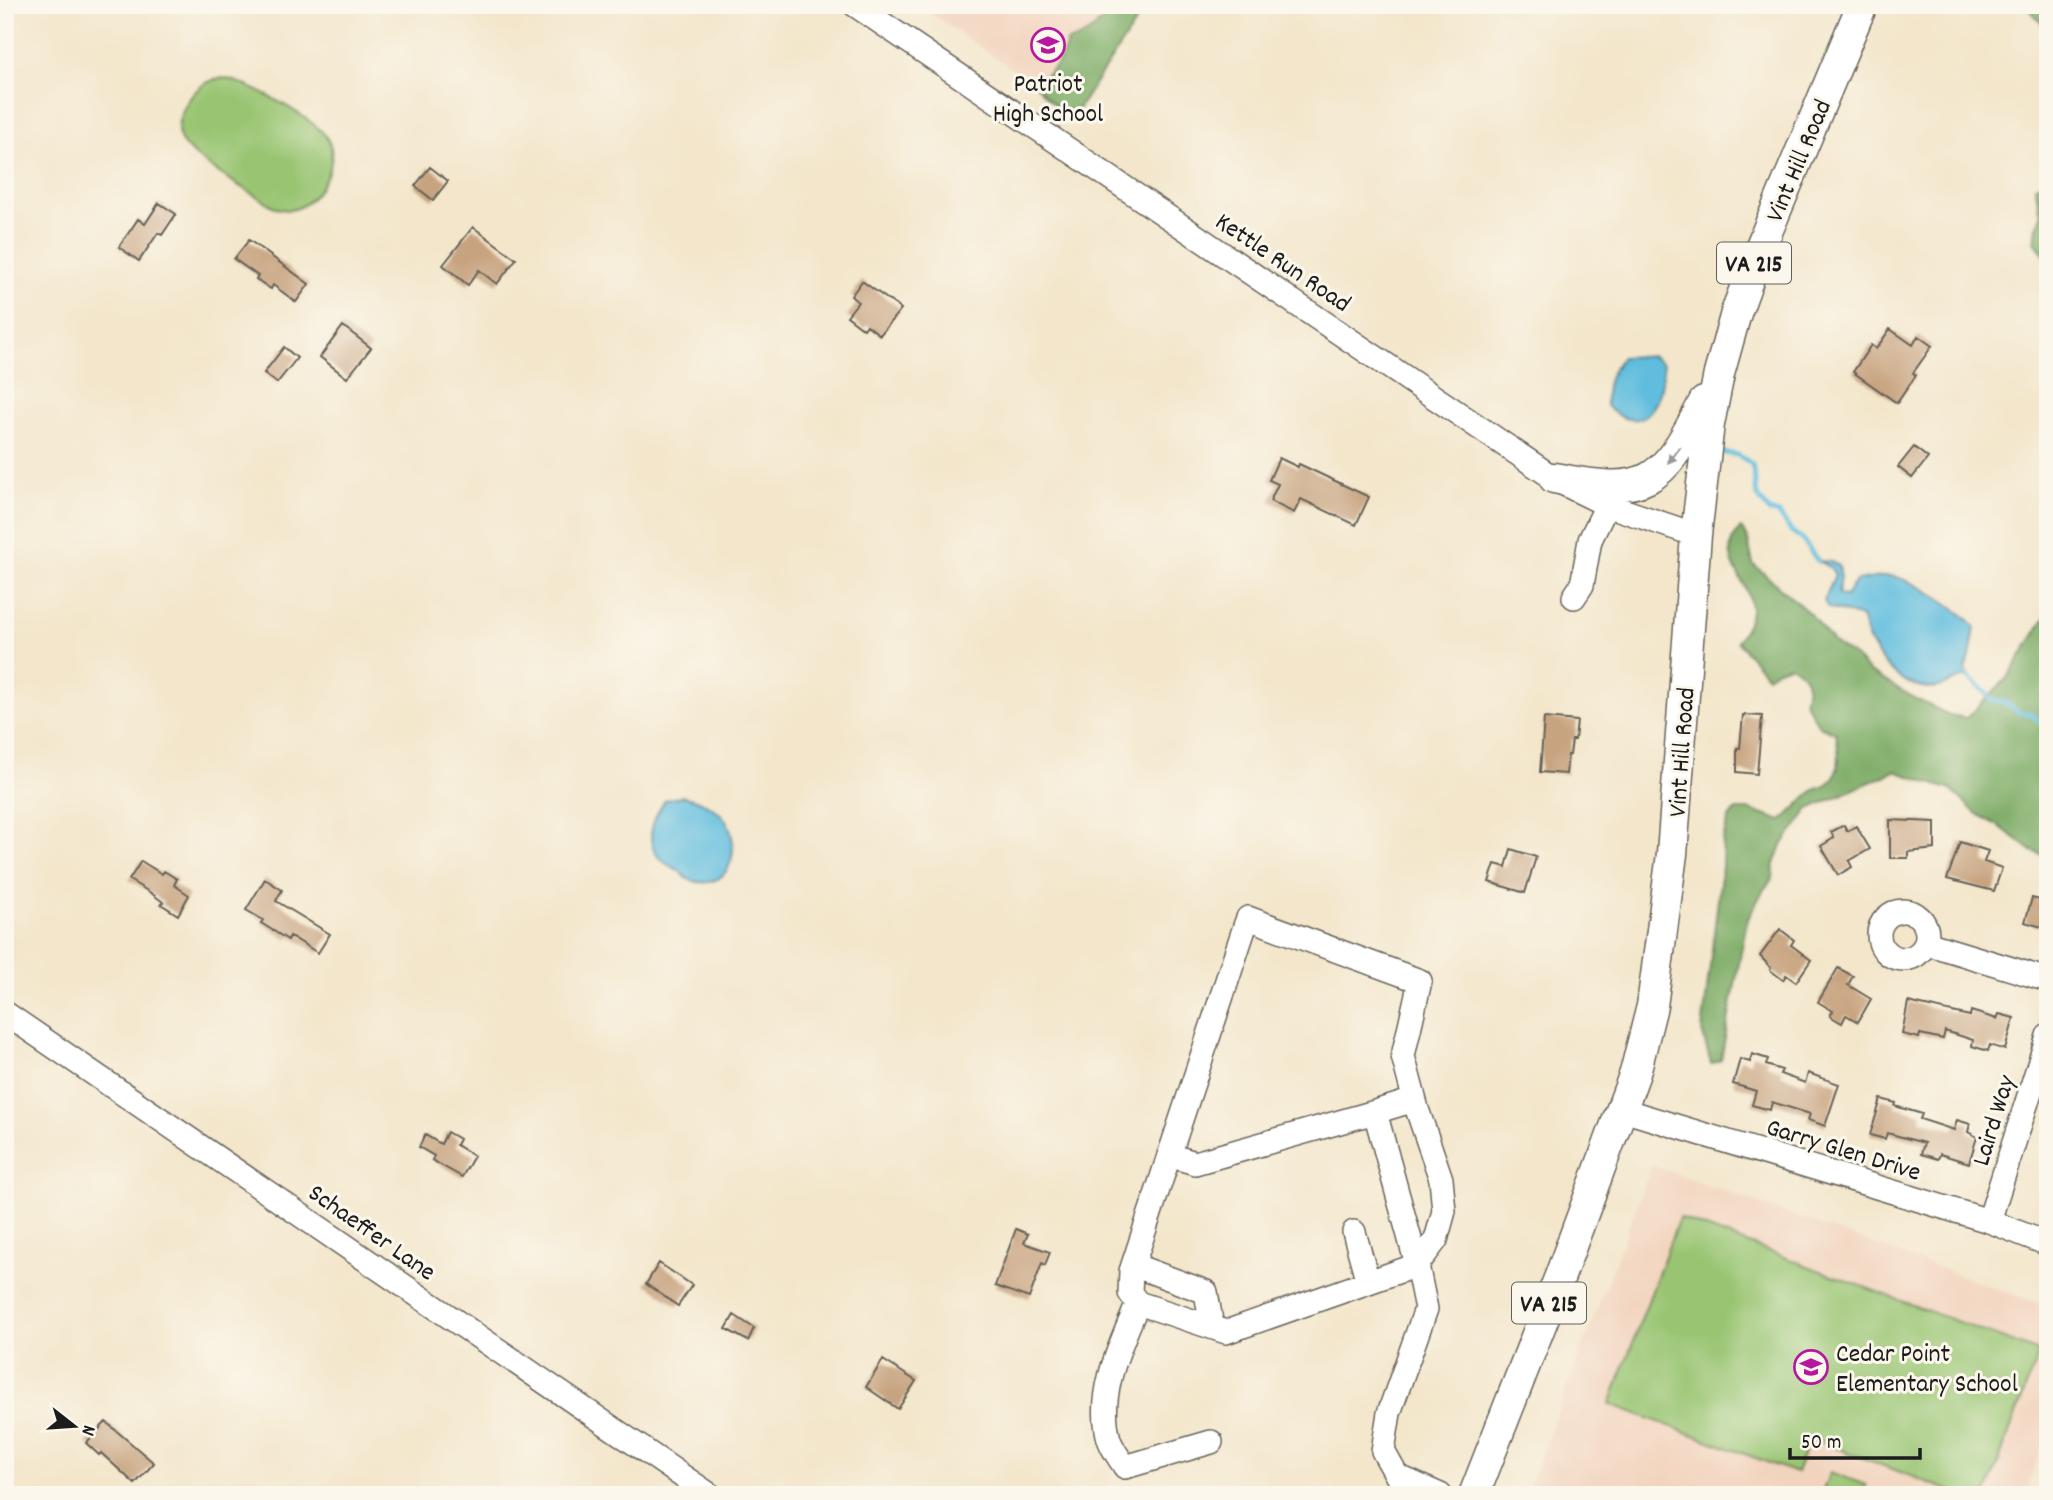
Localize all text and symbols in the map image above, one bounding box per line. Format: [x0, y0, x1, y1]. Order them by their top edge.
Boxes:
school or university icon: Patriot High School [1029, 26, 1067, 64]
place label: Patriot High School [993, 67, 1103, 134]
street label: Vint Hill Road [1758, 94, 1843, 228]
street label: Kettle Run Road [1207, 205, 1357, 323]
road number: VA 215 [1717, 242, 1791, 284]
one-way arrow [1668, 446, 1682, 464]
street label: Vint Hill Road [1661, 686, 1706, 818]
street label: Laird Way [1964, 1071, 2027, 1171]
street label: Garry Glen Drive [1761, 1110, 1925, 1192]
street label: Schaeffer Lane [300, 1176, 442, 1292]
road number: VA 215 [1512, 1282, 1586, 1324]
place label: Cedar Point Elementary School [1836, 1337, 2018, 1404]
school or university icon: Cedar Point Elementary School [1792, 1348, 1830, 1386]
north arrow [38, 1392, 108, 1462]
scale bar [1790, 1416, 1920, 1460]
text: N [73, 1422, 101, 1438]
text: 50 m [1801, 1429, 1841, 1459]

